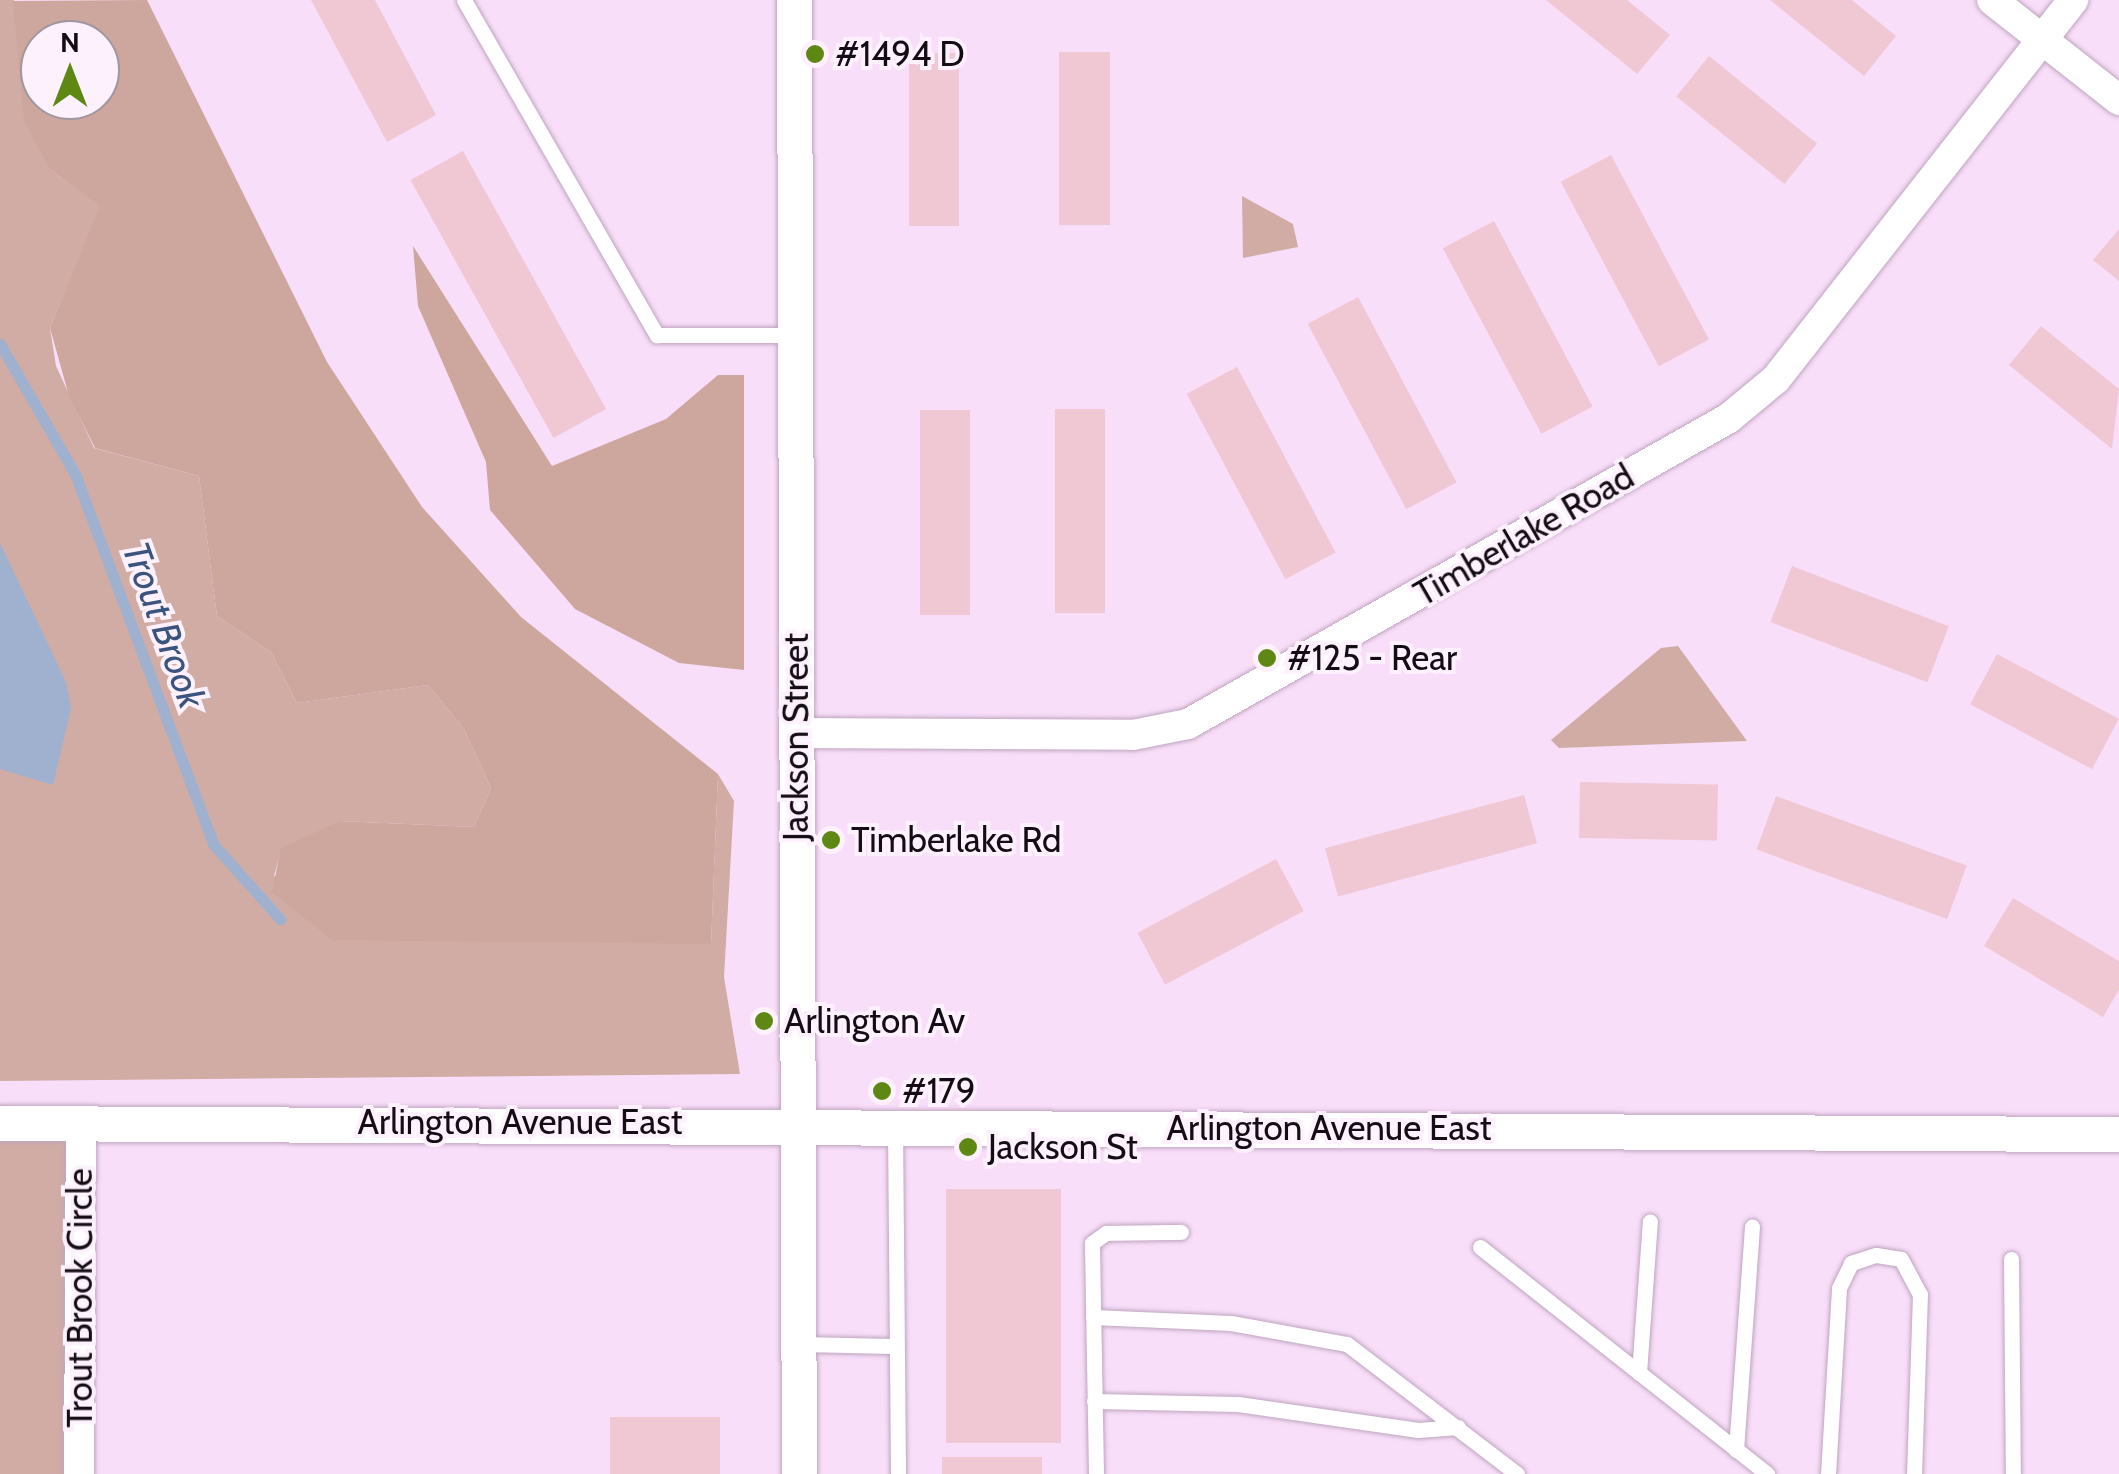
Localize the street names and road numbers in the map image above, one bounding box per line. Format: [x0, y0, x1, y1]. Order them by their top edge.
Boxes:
street label: Timberlake Road [1407, 455, 1641, 615]
street label: Jackson Street [775, 633, 817, 841]
street label: Arlington Avenue East [358, 1101, 682, 1143]
street label: Arlington Avenue East [1167, 1107, 1491, 1149]
street label: Trout Brook Circle [59, 1168, 101, 1428]

